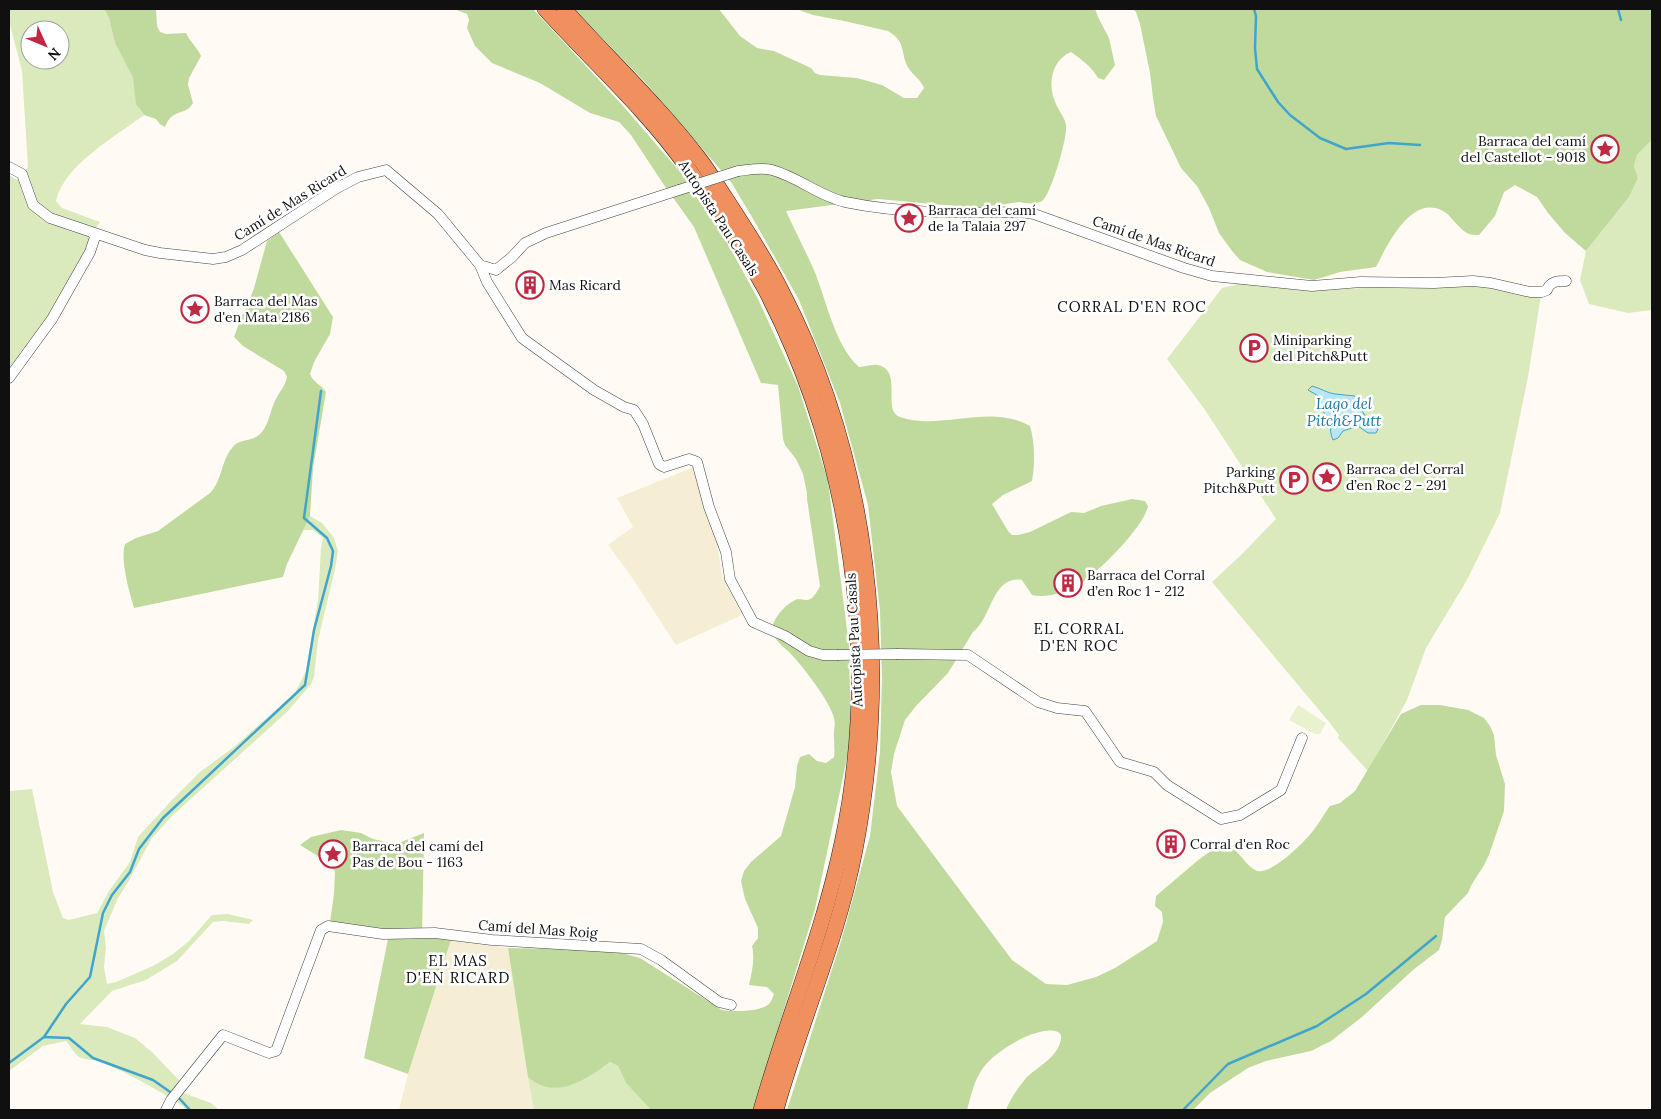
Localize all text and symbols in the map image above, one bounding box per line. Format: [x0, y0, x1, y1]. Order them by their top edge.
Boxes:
north arrow [20, 20, 70, 70]
text: N [44, 44, 65, 64]
place label: Barraca del camí del Castellot - 9018 [1461, 132, 1586, 166]
place icon: Barraca del camí del Castellot - 9018 [1590, 134, 1620, 164]
street label: Autopista Pau Casals [674, 156, 763, 279]
street label: Camí de Mas Ricard [231, 161, 349, 245]
place label: Barraca del camí de la Talaia 297 [928, 201, 1036, 235]
place icon: Barraca del camí de la Talaia 297 [894, 203, 924, 233]
street label: Camí de Mas Ricard [1090, 212, 1218, 270]
building icon: Mas Ricard [515, 270, 545, 300]
place label: Mas Ricard [549, 276, 621, 294]
place label: Barraca del Mas d'en Mata 2186 [214, 292, 318, 326]
place icon: Barraca del Mas d'en Mata 2186 [180, 294, 210, 324]
district label: CORRAL D'EN ROC [1057, 297, 1207, 316]
place label: Miniparking del Pitch&Putt [1273, 331, 1368, 365]
parking icon: Miniparking del Pitch&Putt [1239, 333, 1269, 363]
water label: Lago del Pitch&Putt [1307, 394, 1382, 430]
place label: Barraca del Corral d’en Roc 2 - 291 [1346, 460, 1464, 494]
place icon: Barraca del Corral d’en Roc 2 - 291 [1312, 462, 1342, 492]
place label: Parking Pitch&Putt [1204, 463, 1276, 497]
parking icon: Parking Pitch&Putt [1279, 465, 1309, 495]
place label: Barraca del Corral d’en Roc 1 - 212 [1087, 566, 1205, 600]
building icon: Barraca del Corral d’en Roc 1 - 212 [1053, 568, 1083, 598]
street label: Autopista Pau Casals [841, 572, 867, 709]
district label: EL CORRAL D'EN ROC [1034, 619, 1124, 655]
building icon: Corral d'en Roc [1156, 829, 1186, 859]
place label: Corral d'en Roc [1190, 835, 1290, 853]
place label: Barraca del camí del Pas de Bou - 1163 [352, 837, 484, 871]
place icon: Barraca del camí del Pas de Bou - 1163 [318, 839, 348, 869]
street label: Camí del Mas Roig [478, 916, 598, 942]
district label: EL MAS D'EN RICARD [406, 951, 510, 987]

